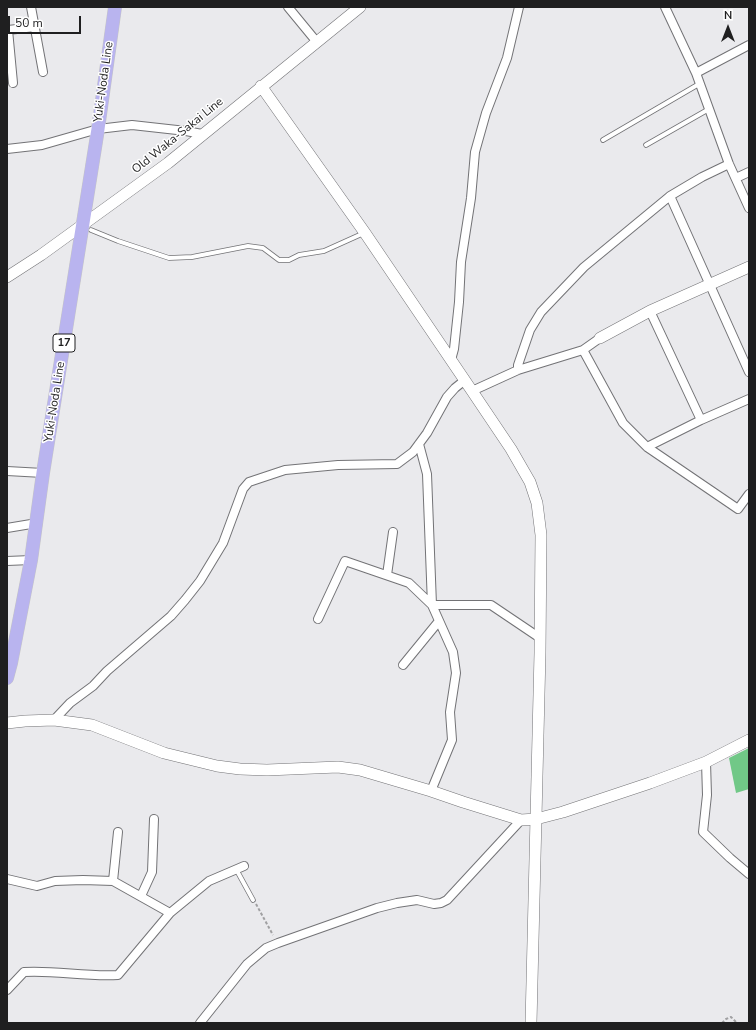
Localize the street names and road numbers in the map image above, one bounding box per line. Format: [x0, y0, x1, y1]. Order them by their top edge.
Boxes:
street label: Yuki-Noda Line [91, 41, 117, 123]
street label: Old Waka-Sakai Line [129, 95, 227, 177]
road number: 17 [53, 334, 75, 352]
street label: Yuki-Noda Line [42, 361, 68, 443]

